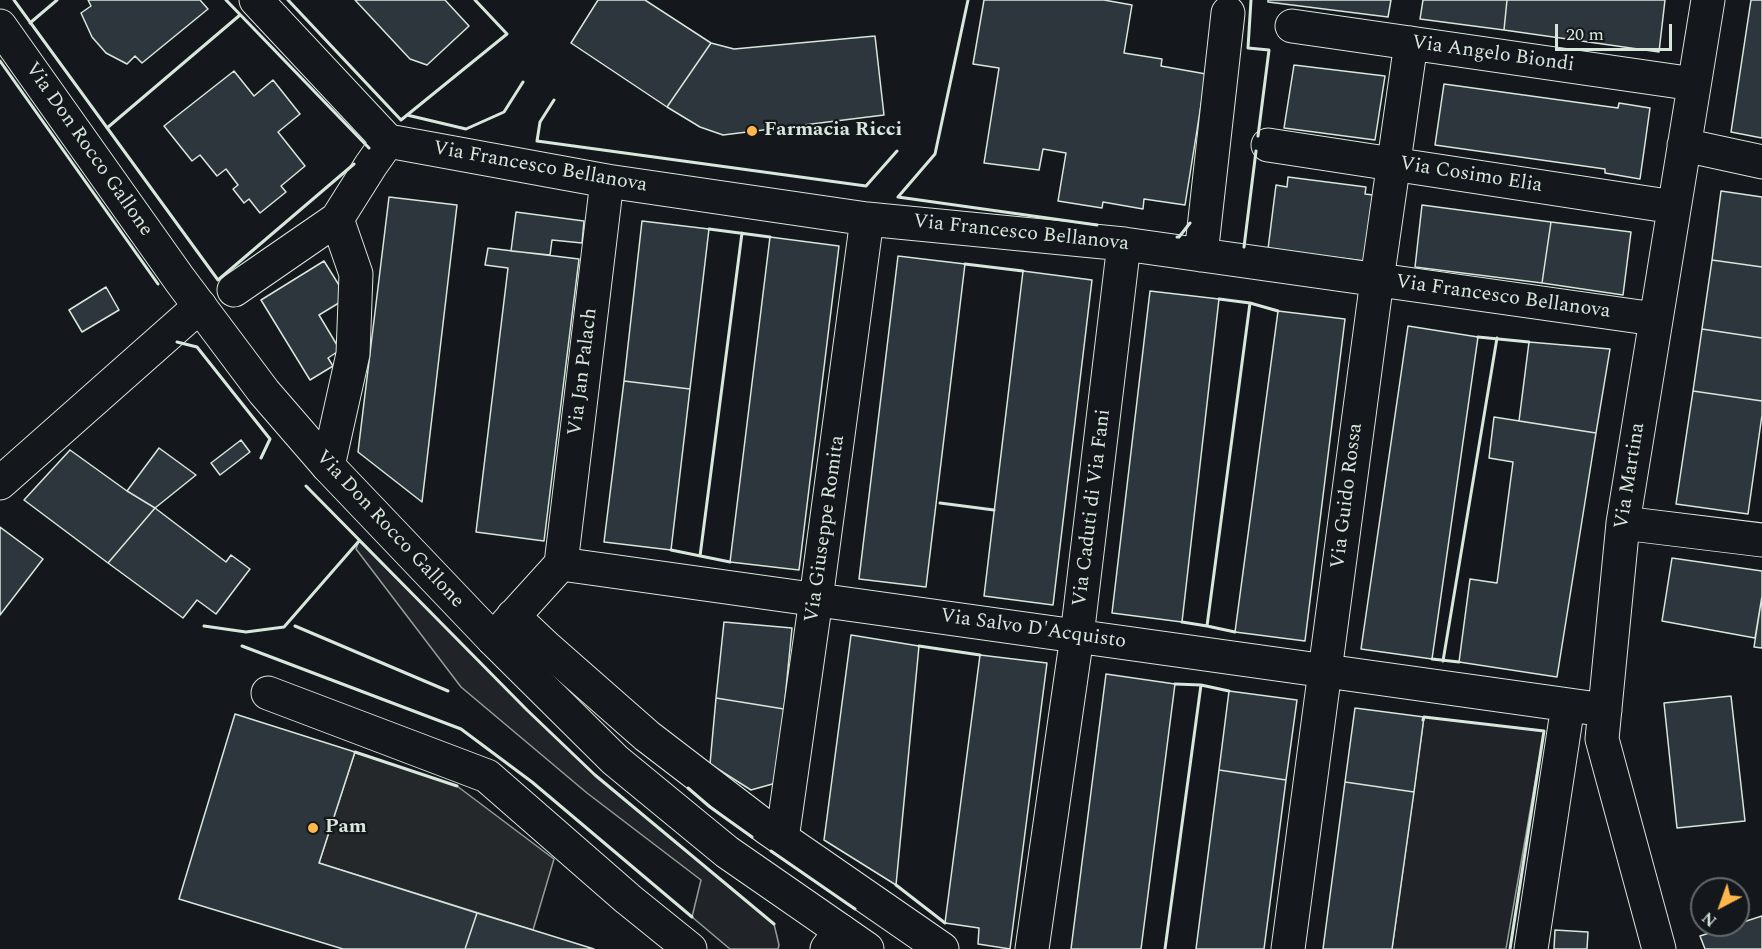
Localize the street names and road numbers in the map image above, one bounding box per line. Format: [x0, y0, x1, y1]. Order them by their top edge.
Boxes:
street label: Via Angelo Biondi [1410, 32, 1576, 78]
street label: Via Don Rocco Gallone [19, 58, 157, 242]
street label: Via Francesco Bellanova [431, 137, 649, 199]
street label: Via Cosimo Elia [1398, 153, 1544, 199]
street label: Via Francesco Bellanova [912, 211, 1130, 257]
street label: Via Francesco Bellanova [1394, 271, 1612, 325]
street label: Via Jan Palach [564, 307, 604, 437]
street label: Via Caduti di Via Fani [1069, 408, 1117, 608]
street label: Via Martina [1611, 421, 1651, 531]
street label: Via Guido Rossa [1327, 422, 1369, 570]
street label: Via Giuseppe Romita [801, 434, 851, 624]
street label: Via Don Rocco Gallone [310, 446, 468, 614]
street label: Via Salvo D'Acquisto [939, 605, 1127, 655]

